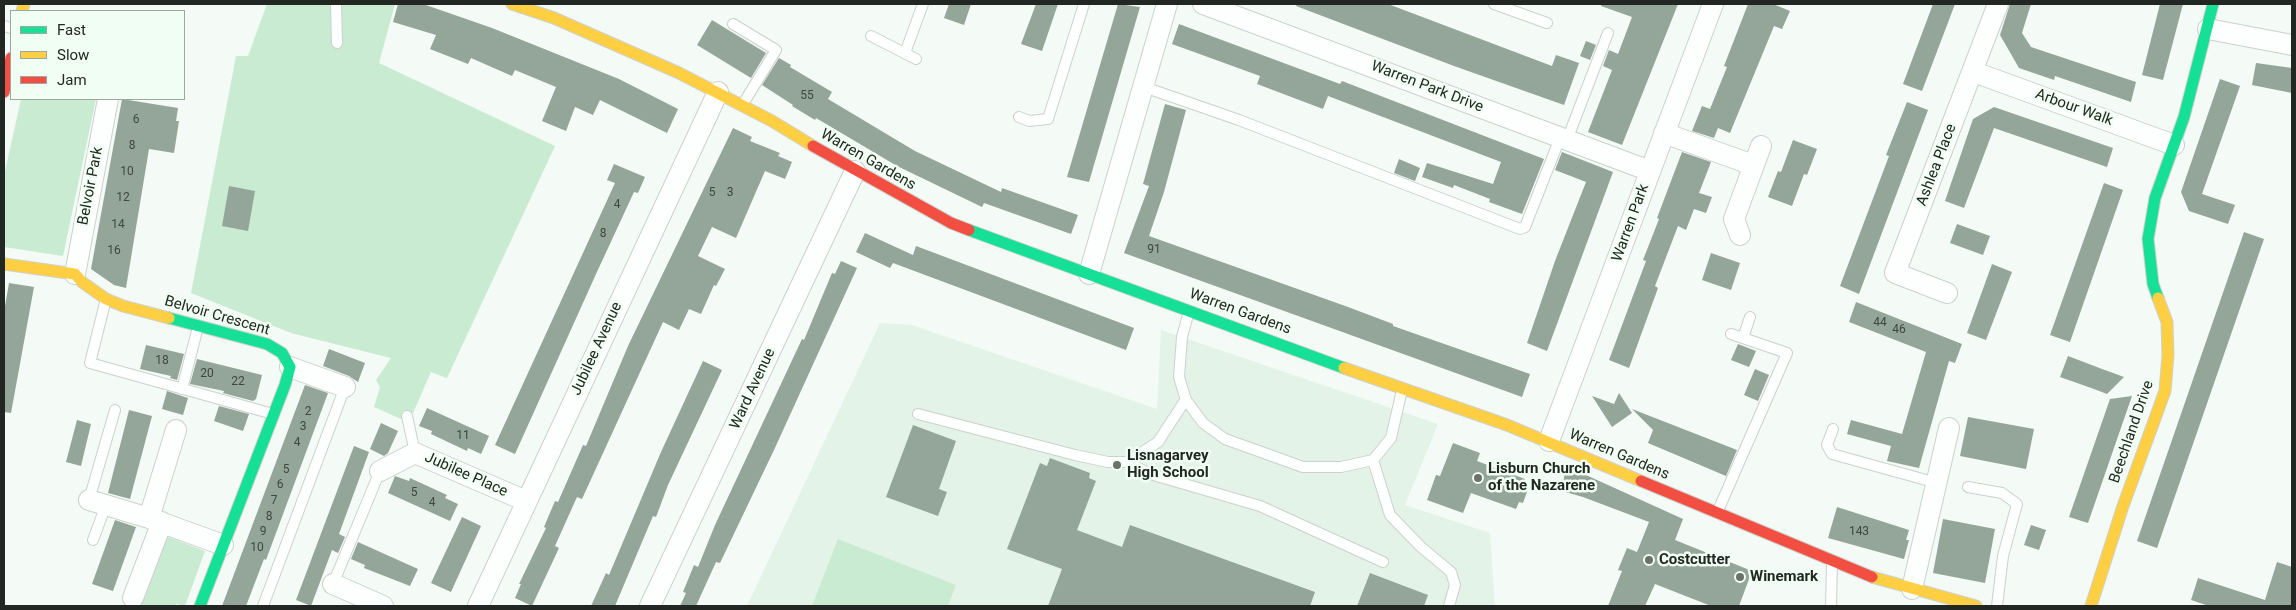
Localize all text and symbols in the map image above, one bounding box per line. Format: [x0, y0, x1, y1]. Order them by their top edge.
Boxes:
legend [10, 10, 185, 100]
text: Fast [57, 21, 86, 39]
text: Slow [57, 46, 89, 64]
street label: Warren Park Drive [1368, 57, 1486, 117]
text: Jam [57, 71, 87, 89]
street label: Arbour Walk [2033, 86, 2115, 130]
house number: 55 [800, 89, 814, 103]
house number: 6 [133, 113, 139, 127]
street label: Ashlea Place [1913, 121, 1961, 209]
street label: Warren Gardens [817, 125, 919, 195]
house number: 8 [129, 139, 135, 153]
street label: Belvoir Park [75, 145, 107, 227]
house number: 10 [120, 165, 134, 179]
street label: Warren Park [1609, 182, 1653, 264]
house number: 5 [709, 186, 715, 200]
house number: 3 [727, 186, 733, 200]
house number: 12 [116, 191, 130, 205]
house number: 4 [614, 198, 620, 212]
house number: 14 [111, 218, 125, 232]
house number: 8 [600, 227, 606, 241]
house number: 91 [1147, 243, 1161, 257]
house number: 16 [107, 244, 121, 258]
street label: Warren Gardens [1187, 285, 1293, 339]
street label: Belvoir Crescent [162, 292, 272, 340]
street label: Jubilee Avenue [568, 299, 626, 399]
house number: 44 [1873, 316, 1887, 330]
house number: 46 [1892, 323, 1906, 337]
street label: Ward Avenue [726, 346, 780, 432]
house number: 18 [155, 354, 169, 368]
house number: 20 [200, 367, 214, 381]
house number: 22 [231, 375, 245, 389]
street label: Beechland Drive [2106, 378, 2158, 486]
house number: 2 [305, 405, 311, 419]
house number: 3 [300, 420, 306, 434]
street label: Warren Gardens [1566, 426, 1672, 484]
house number: 11 [456, 429, 470, 443]
house number: 4 [294, 436, 300, 450]
place label: Lisnagarvey High School [1127, 447, 1209, 482]
street label: Jubilee Place [422, 449, 510, 501]
marker: Lisnagarvey High School [1111, 459, 1123, 471]
place label: Lisburn Church of the Nazarene [1488, 460, 1595, 495]
house number: 5 [283, 463, 289, 477]
marker: Lisburn Church of the Nazarene [1472, 472, 1484, 484]
house number: 6 [277, 478, 283, 492]
house number: 5 [411, 486, 417, 500]
house number: 7 [271, 494, 277, 508]
house number: 4 [429, 496, 435, 510]
house number: 8 [266, 510, 272, 524]
house number: 9 [260, 525, 266, 539]
house number: 143 [1849, 525, 1869, 539]
house number: 10 [250, 541, 264, 555]
place label: Costcutter [1659, 551, 1730, 569]
marker: Costcutter [1643, 554, 1655, 566]
place label: Winemark [1750, 568, 1818, 586]
marker: Winemark [1734, 571, 1746, 583]

